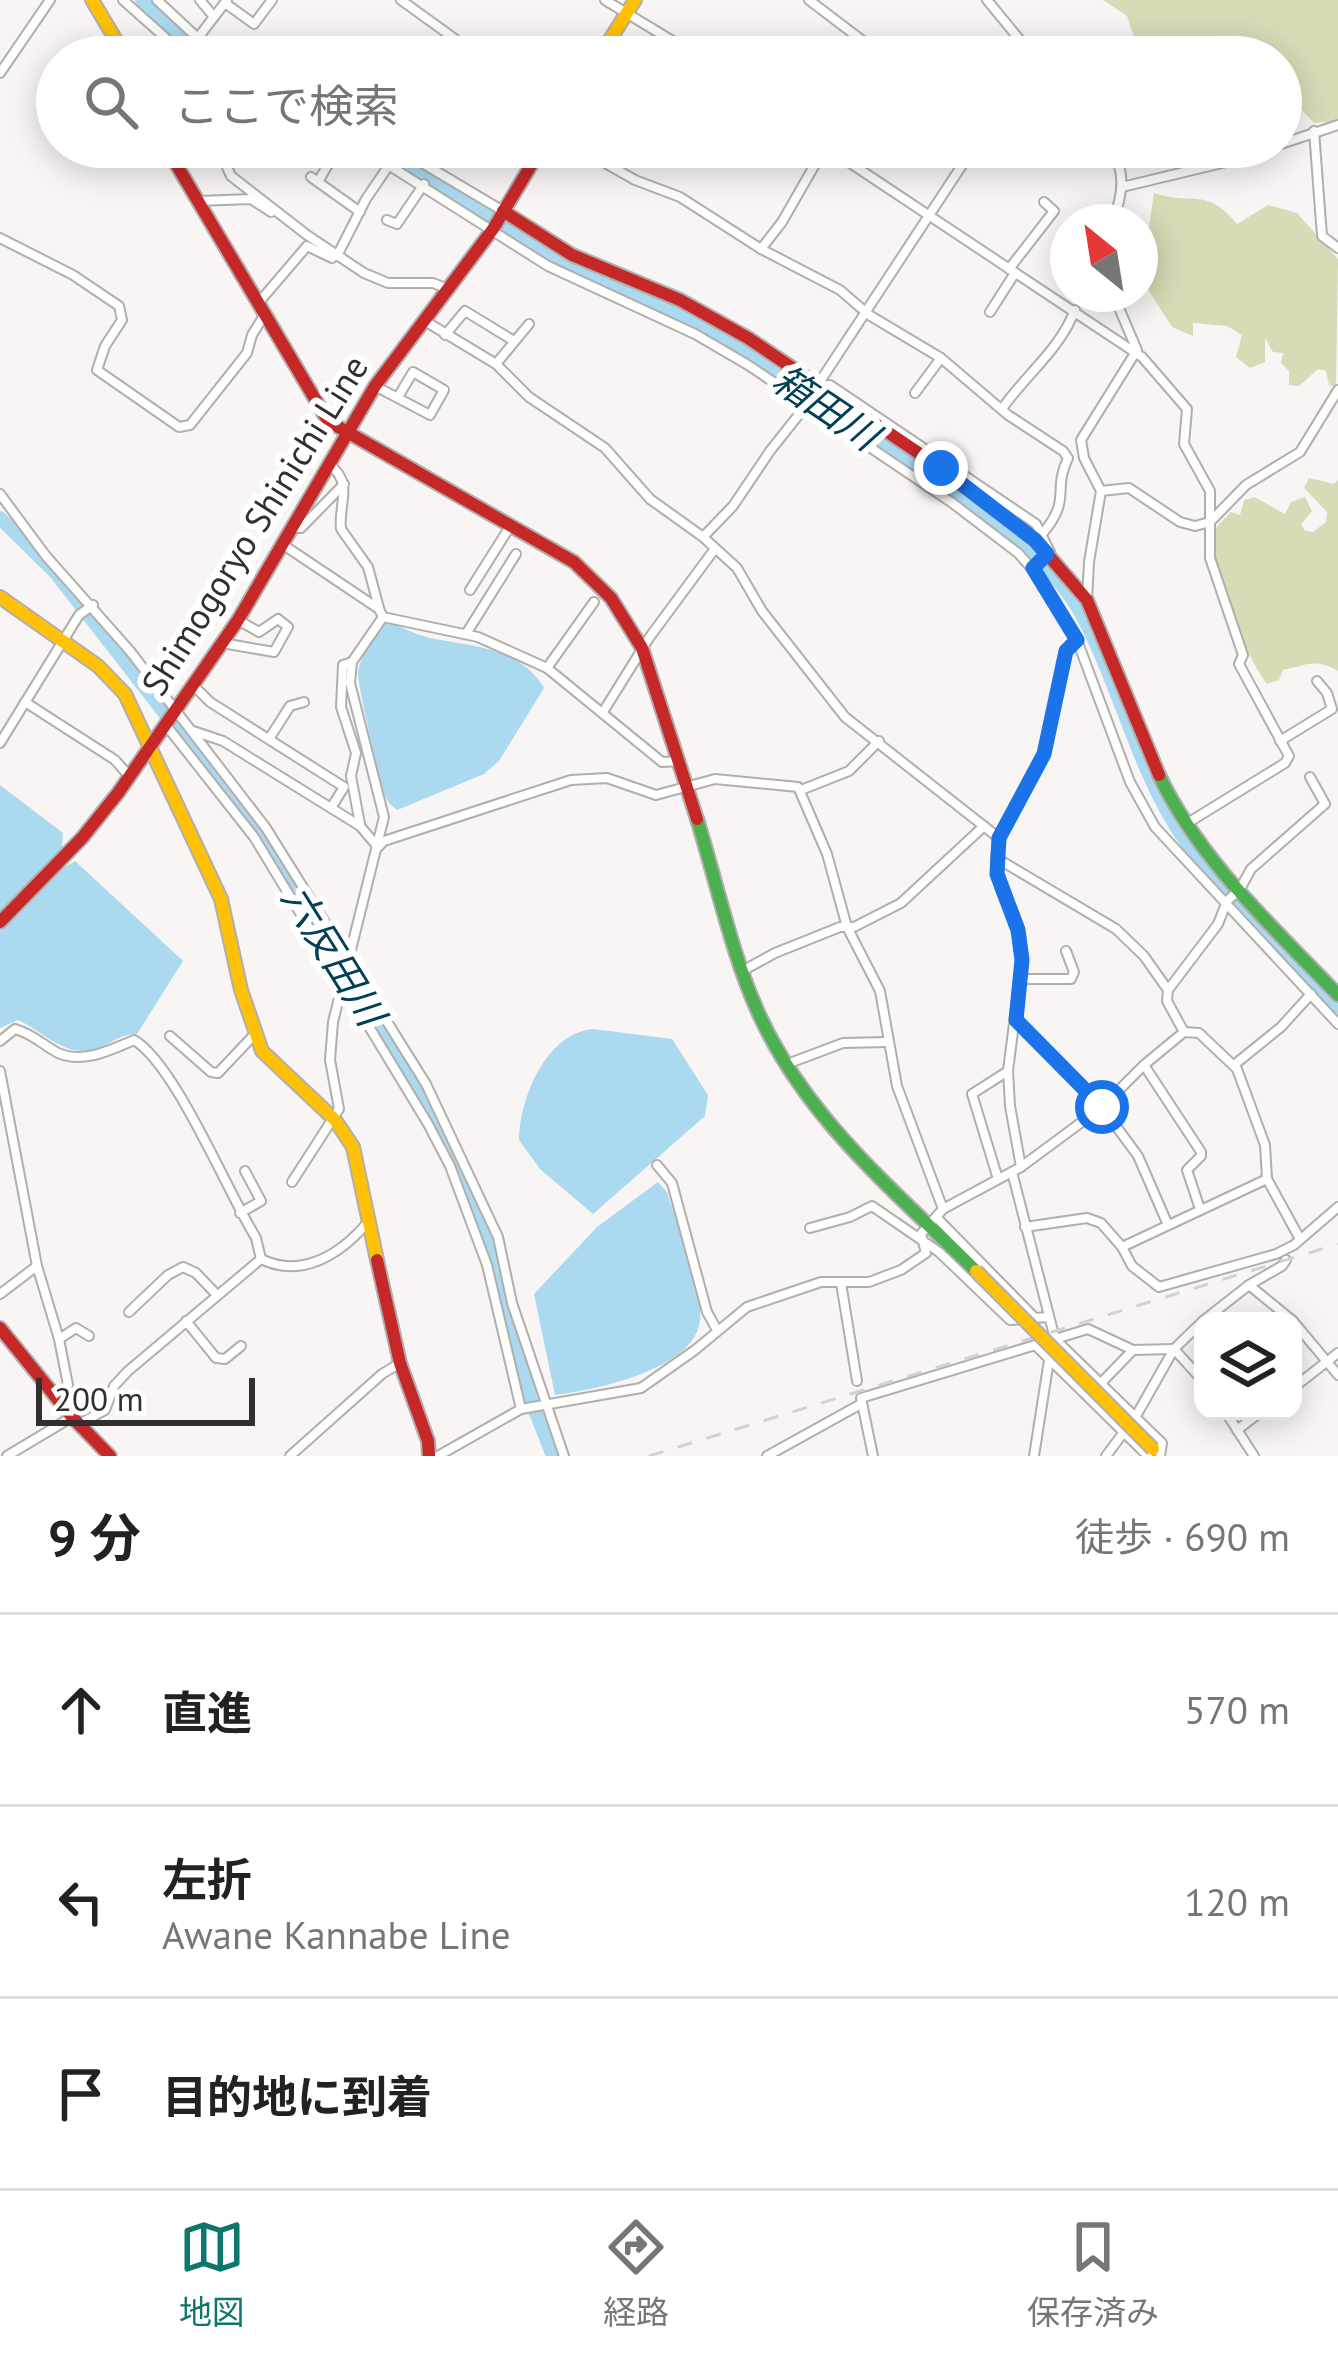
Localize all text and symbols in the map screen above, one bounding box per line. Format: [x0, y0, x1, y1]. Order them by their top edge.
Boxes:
search box [36, 36, 1302, 168]
icon: search [78, 69, 144, 135]
text: ここで検索 [174, 76, 399, 134]
north arrow [1050, 204, 1158, 312]
street label: Shimogoryo Shinichi Line [130, 346, 378, 704]
water label: 箱田川 [763, 353, 892, 463]
route end [914, 441, 968, 495]
water label: 六反田川 [271, 875, 399, 1038]
route start [1075, 1080, 1129, 1134]
map controls [1194, 1312, 1302, 1420]
button: layers [1194, 1312, 1302, 1420]
scale bar [36, 1372, 255, 1425]
text: 200 m [54, 1377, 144, 1420]
text: 9 分 [48, 1504, 141, 1570]
text: 徒歩 · 690 m [1075, 1511, 1290, 1562]
icon: ahead [48, 1677, 114, 1743]
text: 直進 [162, 1683, 252, 1741]
text: 570 m [1184, 1684, 1290, 1735]
text: 左折 [162, 1850, 252, 1908]
icon: left [48, 1869, 114, 1935]
text: 120 m [1184, 1876, 1290, 1927]
text: Awane Kannabe Line [162, 1909, 511, 1960]
icon: arrive [48, 2061, 114, 2127]
text: 目的地に到着 [162, 2067, 432, 2125]
tab: 地図 [179, 2214, 245, 2334]
tab: 経路 [603, 2214, 669, 2334]
tab: 保存済み [1027, 2214, 1159, 2334]

